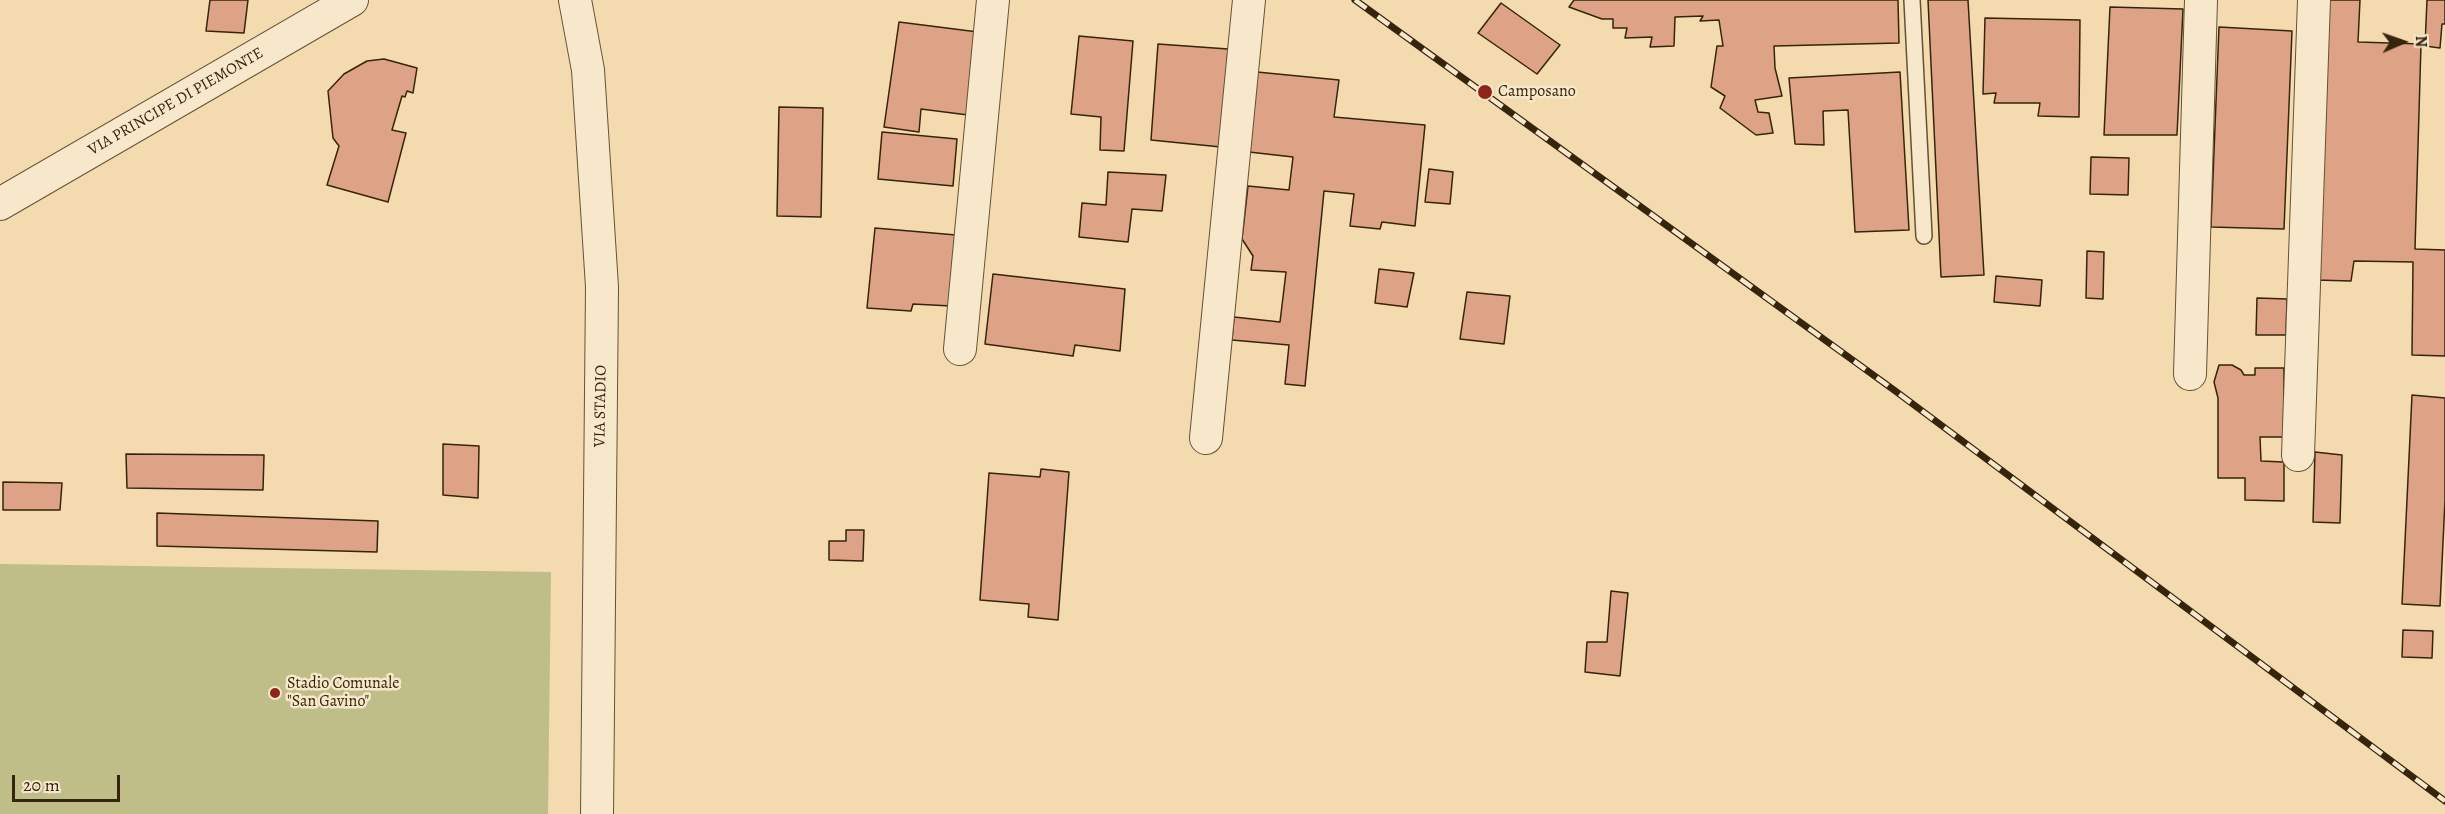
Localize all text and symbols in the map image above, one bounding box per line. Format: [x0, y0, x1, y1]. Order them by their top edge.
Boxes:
north arrow [2373, 12, 2433, 72]
text: N [2410, 35, 2432, 48]
street label: VIA PRINCIPE DI PIEMONTE [85, 44, 267, 160]
place label: Camposano [1498, 82, 1576, 102]
marker: Camposano [1476, 83, 1494, 101]
street label: VIA STADIO [591, 365, 611, 447]
place label: Stadio Comunale "San Gavino" [287, 674, 399, 712]
marker: Stadio Comunale "San Gavino" [268, 686, 282, 700]
scale bar [15, 763, 123, 801]
text: 20 m [23, 773, 60, 797]

